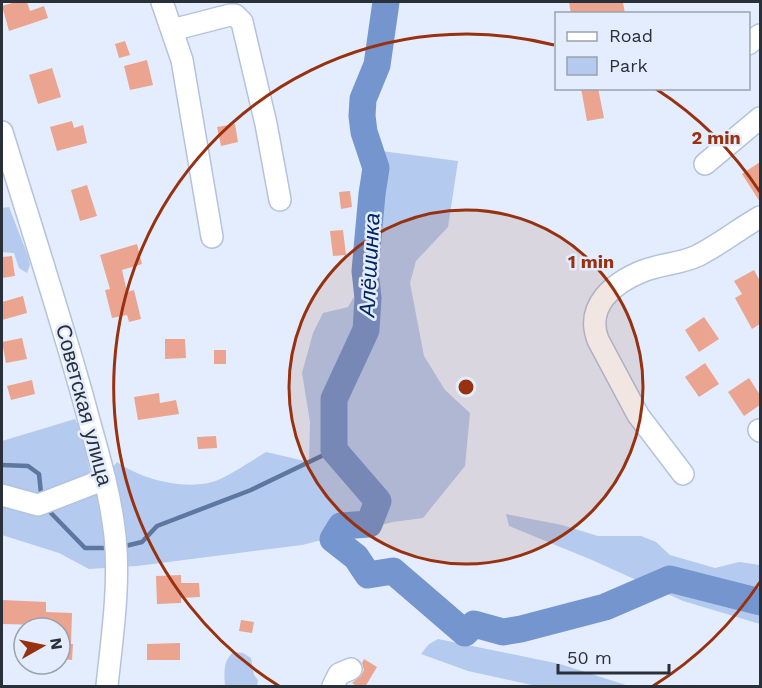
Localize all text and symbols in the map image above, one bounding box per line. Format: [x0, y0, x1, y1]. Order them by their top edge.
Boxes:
legend [555, 12, 750, 90]
text: Road [609, 25, 653, 46]
text: Park [609, 55, 648, 76]
text: 2 min [691, 127, 741, 148]
water label: Алёшинка [354, 212, 385, 320]
text: 1 min [568, 251, 614, 272]
street label: Советская улица [51, 321, 118, 489]
centre of rings [456, 377, 476, 397]
north arrow [12, 616, 72, 676]
text: N [46, 636, 67, 651]
scale bar [558, 637, 669, 675]
text: 50 m [567, 647, 612, 668]

